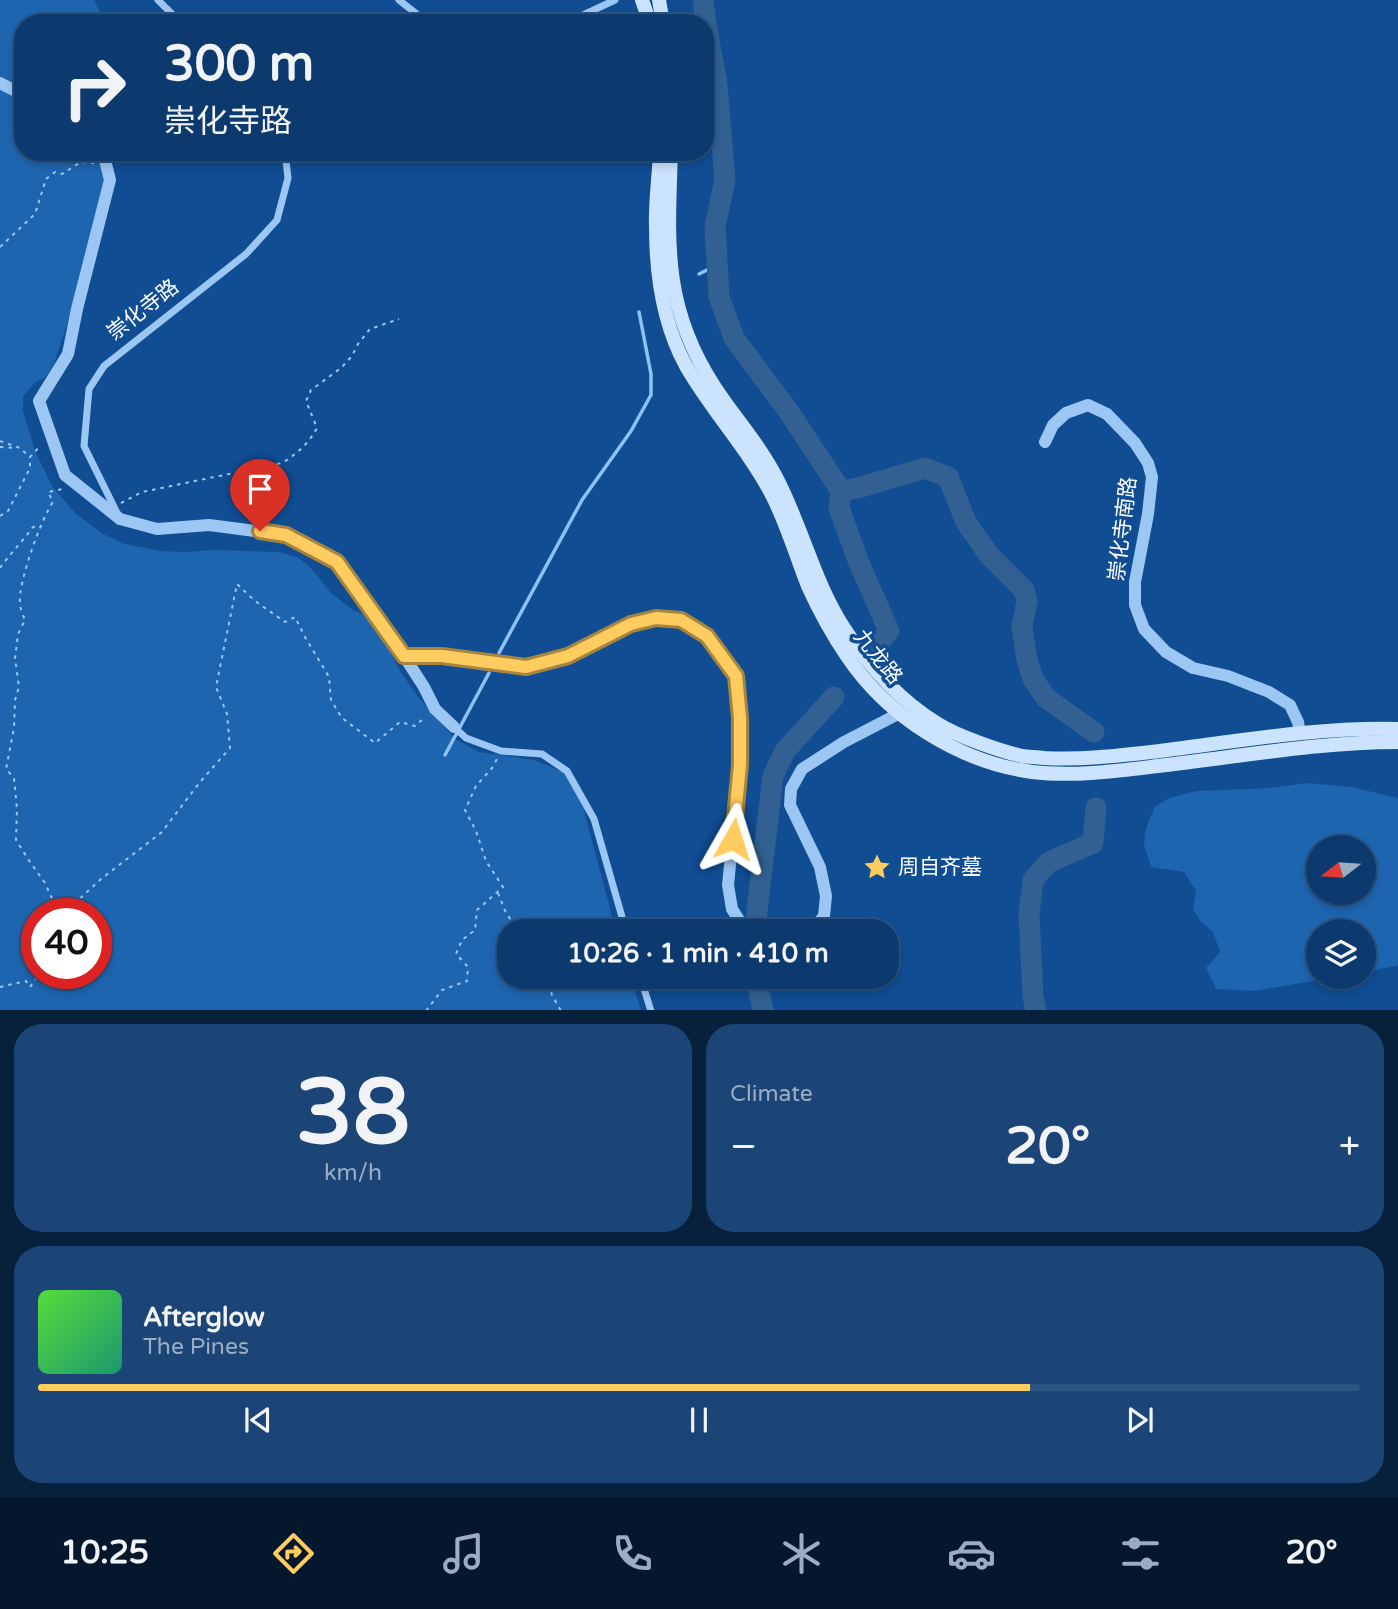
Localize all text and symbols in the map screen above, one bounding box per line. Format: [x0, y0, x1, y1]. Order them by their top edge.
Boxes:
text: 300 m [164, 35, 314, 94]
icon: right [49, 42, 140, 133]
text: 崇化寺路 [164, 103, 292, 141]
street label: 崇化寺路 [102, 274, 184, 346]
pin [230, 459, 290, 531]
icon: arrive [241, 470, 279, 508]
street label: 崇化寺南路 [1104, 475, 1142, 583]
street label: 九龙路 [848, 625, 908, 689]
position arrow [696, 802, 770, 876]
north arrow [1306, 835, 1376, 905]
map controls [1306, 835, 1376, 989]
place icon: 周自齐墓 [862, 852, 892, 882]
place label: 周自齐墓 [898, 855, 982, 880]
speed limit sign: 40 [21, 898, 112, 989]
button: layers [1306, 919, 1376, 989]
text: 10:26 · 1 min · 410 m [567, 938, 829, 969]
text: 38 [296, 1058, 410, 1168]
text: Climate [730, 1080, 813, 1108]
text: 20° [1005, 1115, 1090, 1178]
text: − [730, 1124, 757, 1170]
text: + [1339, 1124, 1360, 1170]
text: km/h [324, 1159, 382, 1187]
text: Afterglow [143, 1302, 265, 1333]
text: The Pines [143, 1333, 249, 1361]
icon: previous [239, 1401, 277, 1439]
icon: pause [680, 1401, 718, 1439]
icon: next [1121, 1401, 1159, 1439]
icon: directions [269, 1529, 318, 1578]
icon: music [439, 1529, 488, 1578]
icon: phone [608, 1529, 657, 1578]
icon: climate [777, 1529, 826, 1578]
icon: car [947, 1529, 996, 1578]
icon: filters [1116, 1529, 1165, 1578]
text: 10:25 [60, 1534, 149, 1572]
text: 20° [1285, 1534, 1338, 1572]

